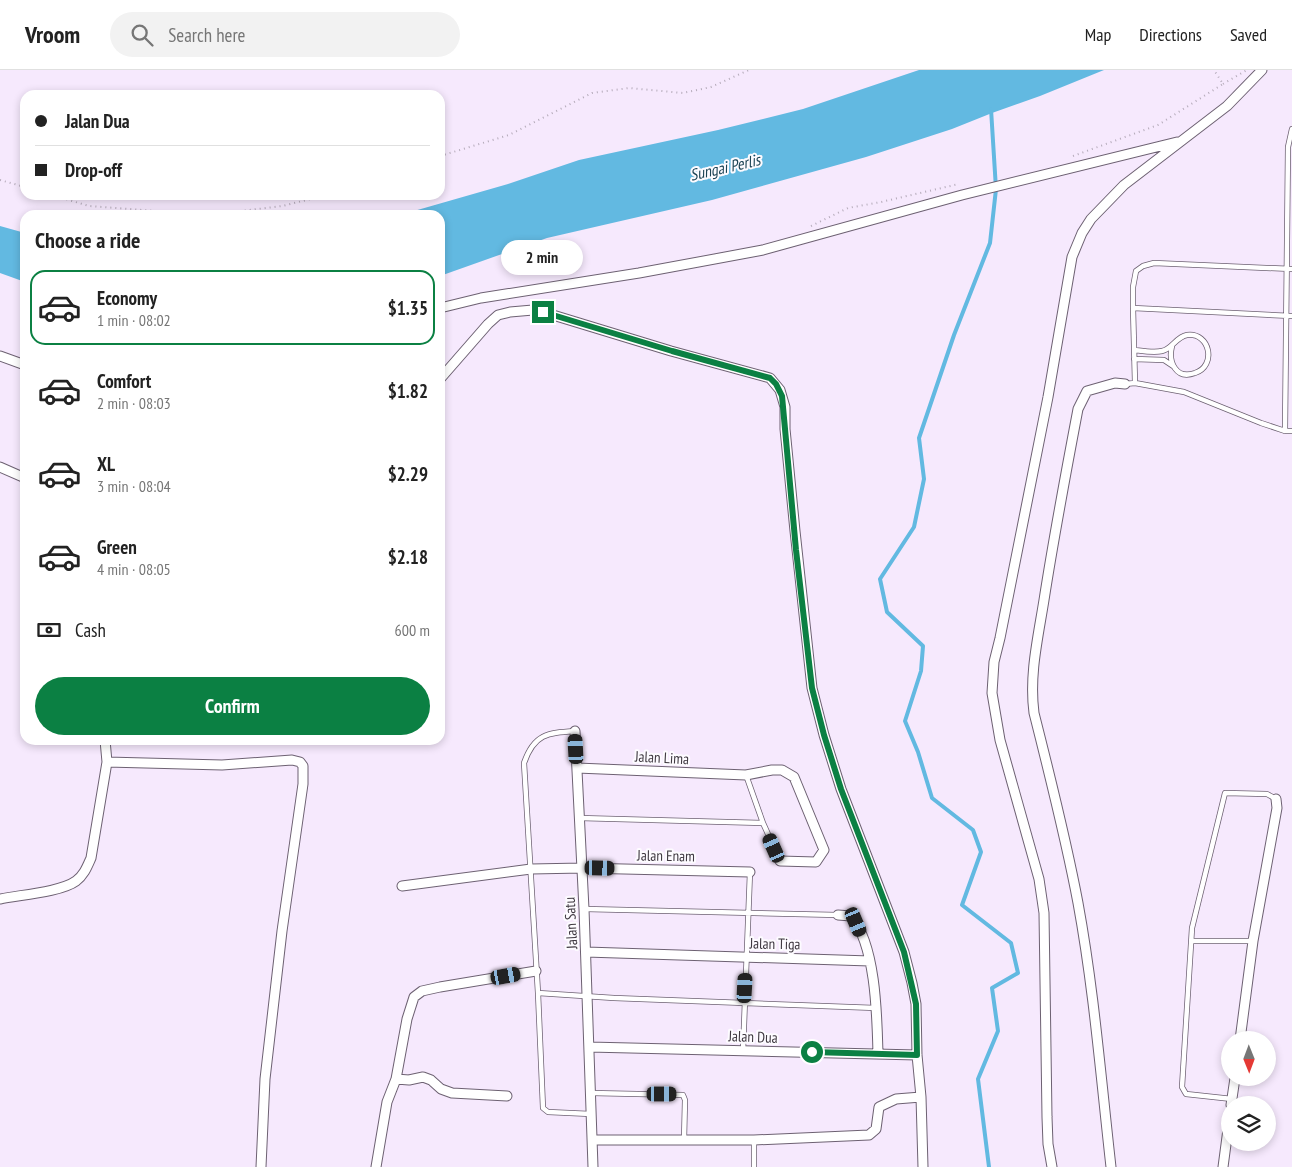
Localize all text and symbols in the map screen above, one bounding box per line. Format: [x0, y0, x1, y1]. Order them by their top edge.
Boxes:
search box [110, 12, 460, 57]
text: Vroom [25, 19, 80, 50]
icon: search [128, 21, 156, 49]
text: Search here [168, 23, 245, 47]
text: Map [1085, 23, 1111, 46]
text: Directions [1139, 23, 1202, 46]
text: Saved [1230, 23, 1267, 46]
text: Jalan Dua [65, 109, 130, 133]
water label: Sungai Perlis [688, 149, 764, 185]
text: Drop-off [65, 158, 122, 182]
text: Choose a ride [35, 226, 140, 254]
callout: 2 min [502, 240, 584, 274]
text: 2 min [526, 247, 558, 267]
icon: car [37, 285, 82, 330]
text: Economy [97, 286, 157, 310]
text: $1.35 [388, 296, 428, 320]
route end [532, 301, 554, 323]
text: 1 min · 08:02 [97, 310, 171, 330]
icon: car [37, 368, 82, 413]
text: Comfort [97, 369, 151, 393]
text: $1.82 [388, 379, 428, 403]
text: 2 min · 08:03 [97, 393, 171, 413]
icon: car [37, 451, 82, 496]
text: XL [97, 452, 115, 476]
text: $2.29 [388, 462, 428, 486]
text: 3 min · 08:04 [97, 476, 171, 496]
icon: car [37, 534, 82, 579]
text: Green [97, 535, 137, 559]
text: $2.18 [388, 545, 428, 569]
text: 4 min · 08:05 [97, 559, 171, 579]
icon: cash [35, 616, 63, 644]
text: Cash [75, 618, 106, 642]
text: 600 m [395, 620, 430, 640]
button: Confirm [35, 677, 430, 735]
car [567, 734, 584, 764]
street label: Jalan Lima [634, 747, 690, 768]
car [761, 831, 786, 865]
street label: Jalan Enam [636, 845, 695, 866]
car [584, 860, 615, 876]
street label: Jalan Satu [560, 897, 581, 950]
car [843, 905, 868, 939]
street label: Jalan Tiga [748, 934, 801, 953]
car [489, 966, 522, 986]
car [736, 973, 753, 1003]
street label: Jalan Dua [727, 1026, 778, 1047]
north arrow [1221, 1031, 1276, 1086]
map controls [1221, 1031, 1276, 1151]
route start [801, 1041, 823, 1063]
car [647, 1087, 677, 1102]
button: layers [1221, 1096, 1276, 1151]

